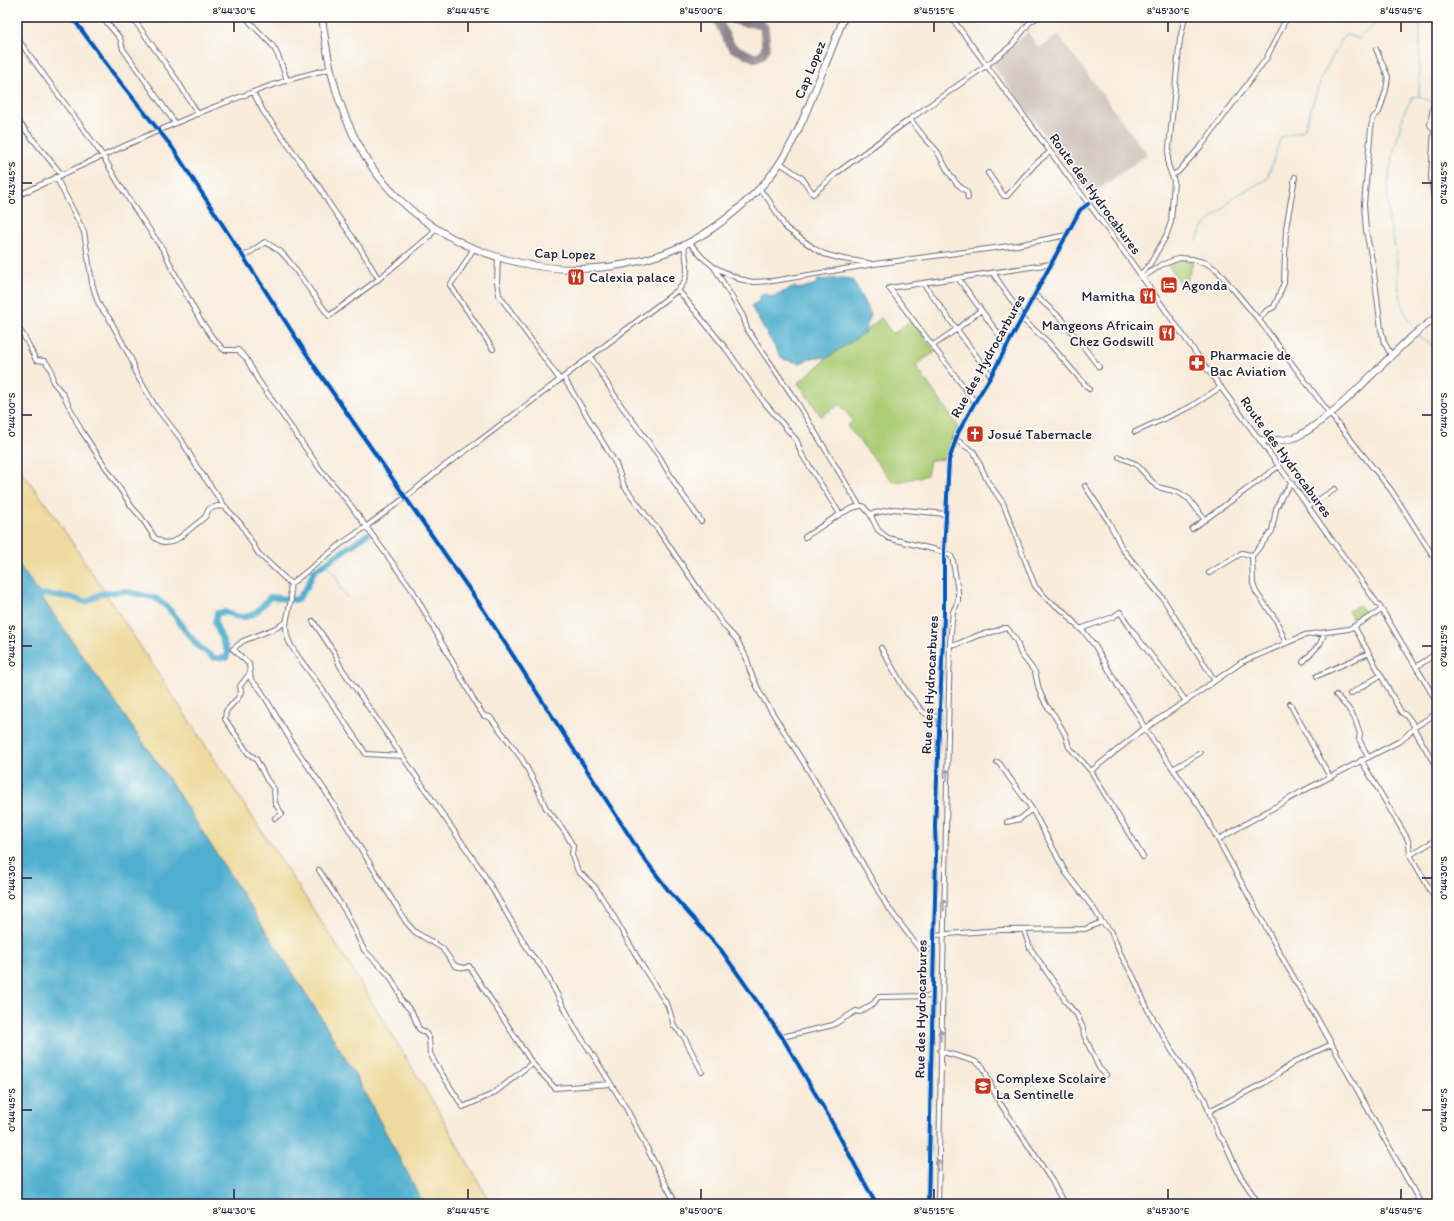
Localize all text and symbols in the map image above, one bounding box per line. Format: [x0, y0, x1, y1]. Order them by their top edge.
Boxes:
text: 8°44'30"E [212, 4, 256, 17]
text: 8°44'45"E [447, 4, 490, 17]
text: 8°45'00"E [679, 4, 723, 17]
text: 8°45'15"E [914, 4, 955, 17]
text: 8°45'30"E [1147, 4, 1190, 17]
text: 8°45'45"E [1380, 4, 1422, 17]
street label: Cap Lopez [791, 38, 830, 102]
street label: Route des Hydrocabures [1045, 130, 1145, 258]
text: 0°43'45"S [5, 161, 18, 204]
text: 0°43'45"S [1437, 161, 1450, 204]
street label: Cap Lopez [534, 244, 596, 264]
restaurant icon: Calexia palace [566, 267, 586, 287]
place label: Calexia palace [589, 269, 675, 286]
hotel icon: Agonda [1159, 275, 1179, 295]
place label: Agonda [1182, 277, 1227, 294]
restaurant icon: Mamitha [1138, 286, 1158, 306]
place label: Mamitha [1081, 288, 1136, 305]
street label: Rue des Hydrocarbures [947, 291, 1029, 421]
place label: Mangeons Africain Chez Godswill [1042, 317, 1155, 350]
restaurant icon: Mangeons Africain Chez Godswill [1157, 323, 1177, 343]
place label: Pharmacie de Bac Aviation [1210, 347, 1291, 380]
pharmacy icon: Pharmacie de Bac Aviation [1187, 353, 1207, 373]
text: 0°44'00"S [5, 392, 18, 437]
text: 0°44'00"S [1437, 392, 1450, 437]
street label: Route des Hydrocabures [1236, 393, 1336, 521]
church icon: Josué Tabernacle [965, 424, 985, 444]
place label: Josué Tabernacle [988, 426, 1092, 443]
street label: Rue des Hydrocarbures [918, 615, 942, 755]
text: 0°44'15"S [5, 625, 18, 667]
text: 0°44'15"S [1437, 625, 1450, 667]
one-way arrow [943, 769, 950, 782]
text: 0°44'30"S [5, 856, 18, 900]
text: 0°44'30"S [1437, 856, 1450, 900]
one-way arrow [940, 899, 948, 912]
street label: Rue des Hydrocarbures [911, 939, 931, 1079]
one-way arrow [937, 1029, 945, 1042]
place label: Complexe Scolaire La Sentinelle [996, 1070, 1107, 1103]
school or university icon: Complexe Scolaire La Sentinelle [973, 1076, 993, 1096]
text: 0°44'45"S [5, 1088, 18, 1132]
text: 0°44'45"S [1437, 1088, 1450, 1132]
one-way arrow [934, 1159, 942, 1172]
text: 8°44'30"E [212, 1204, 256, 1217]
text: 8°44'45"E [447, 1204, 490, 1217]
text: 8°45'00"E [679, 1204, 723, 1217]
text: 8°45'15"E [914, 1204, 955, 1217]
text: 8°45'30"E [1147, 1204, 1190, 1217]
text: 8°45'45"E [1380, 1204, 1422, 1217]

